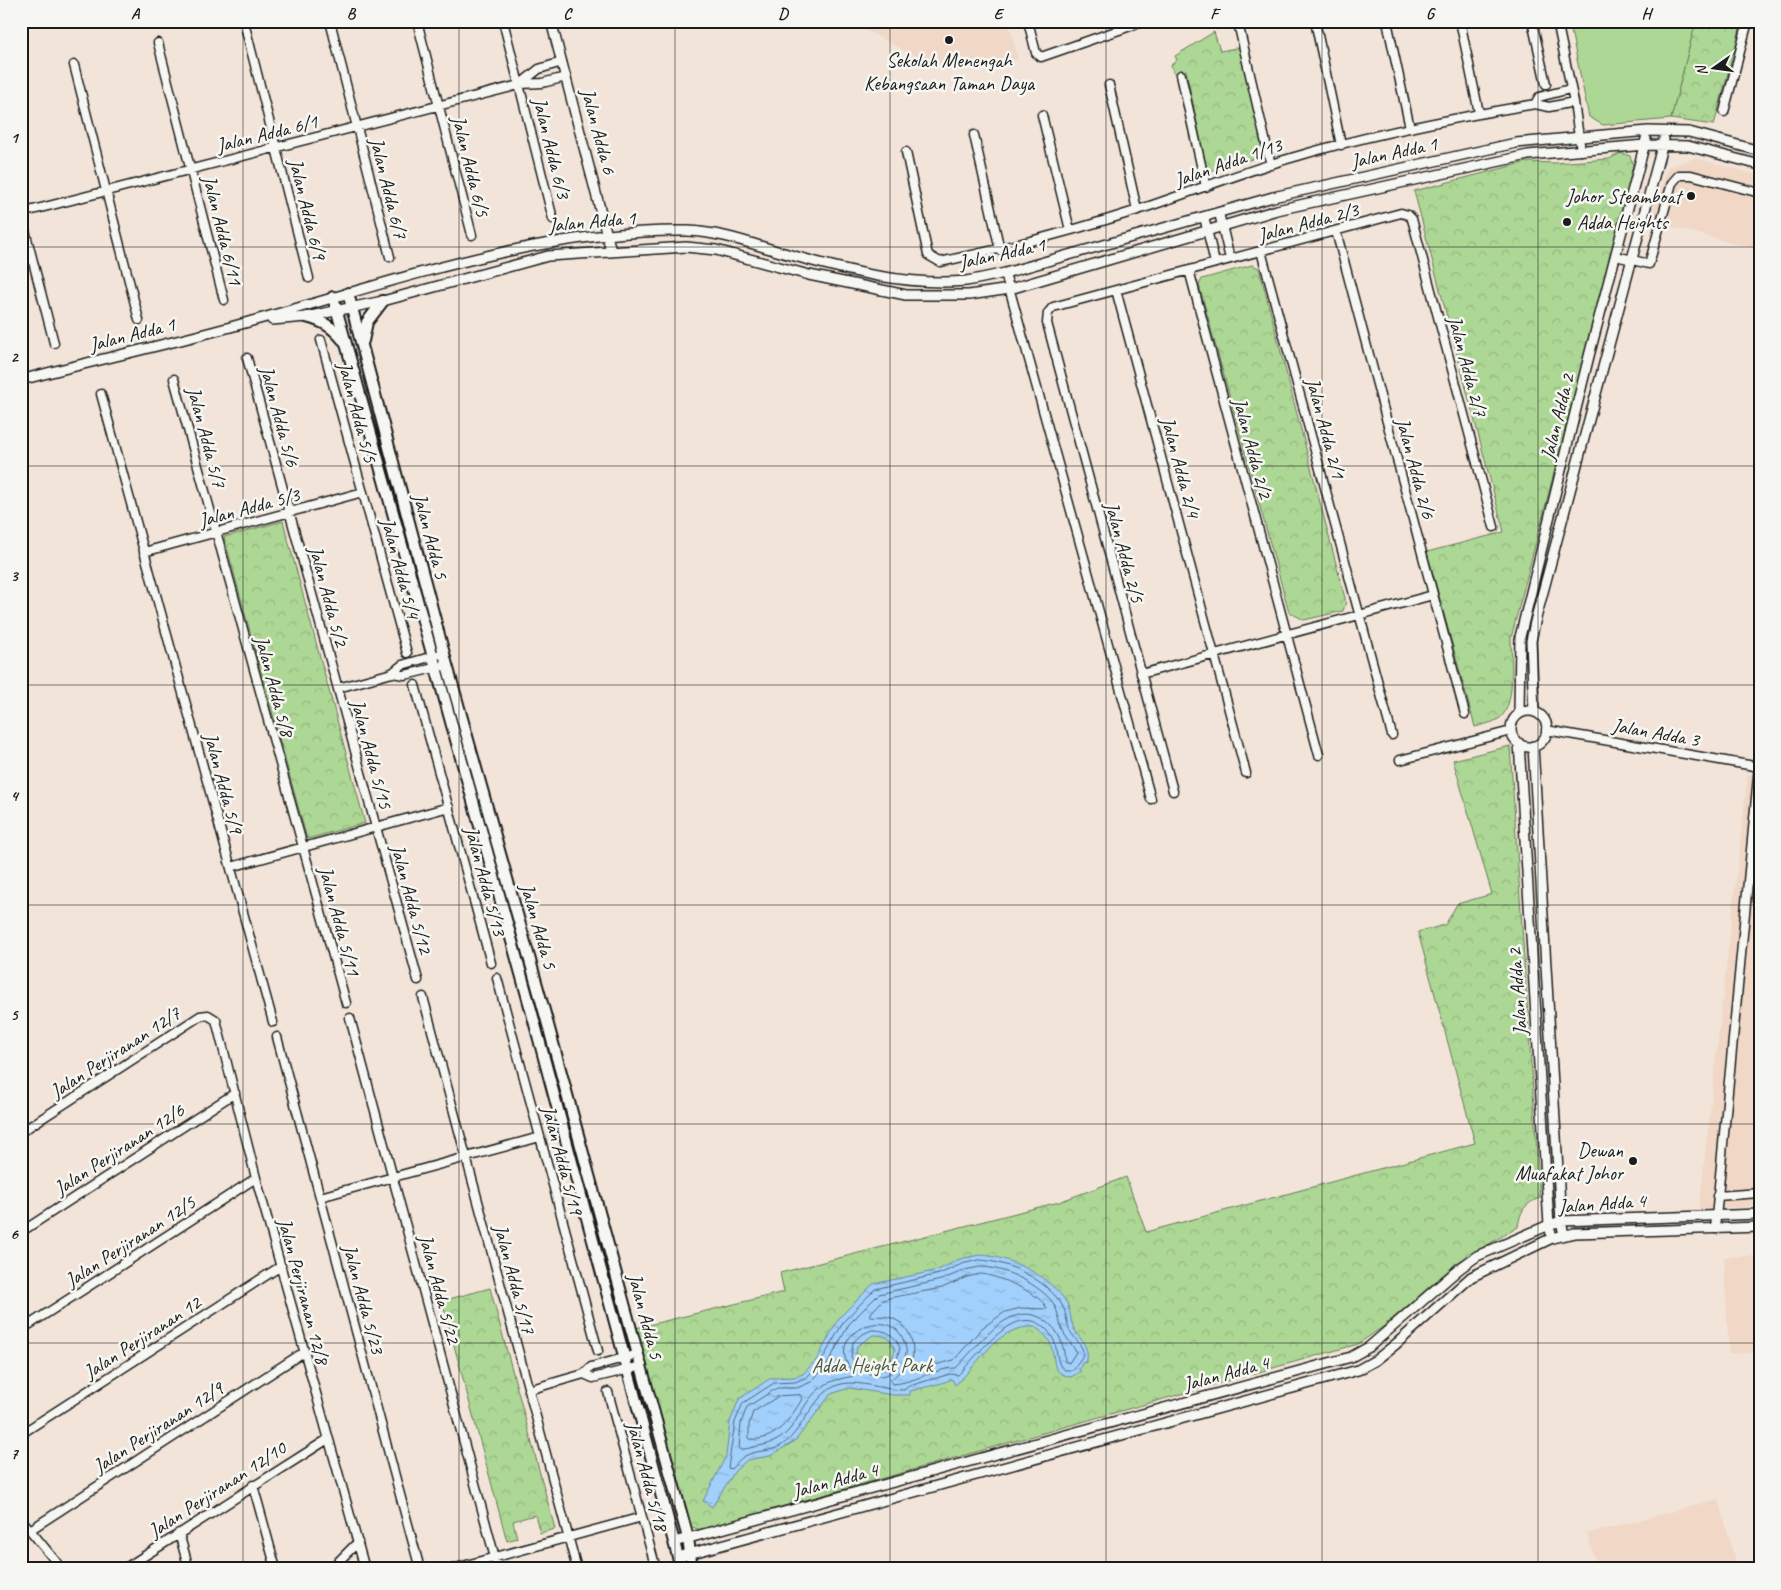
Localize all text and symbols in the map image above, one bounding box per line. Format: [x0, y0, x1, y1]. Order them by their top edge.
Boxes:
text: A [131, 4, 141, 24]
text: B [347, 4, 357, 24]
text: C [563, 4, 573, 24]
text: D [778, 4, 789, 24]
text: E [994, 4, 1005, 24]
text: F [1210, 4, 1221, 24]
text: G [1426, 4, 1436, 24]
text: H [1641, 4, 1653, 24]
marker: Sekolah Menengah Kebangsaan Taman Daya [943, 34, 955, 46]
north arrow [1688, 42, 1738, 92]
place label: Sekolah Menengah Kebangsaan Taman Daya [864, 48, 1036, 96]
text: N [1692, 63, 1711, 77]
street label: Jalan Adda 6 [575, 85, 622, 178]
street label: Jalan Adda 6/3 [527, 94, 577, 203]
street label: Jalan Adda 6/1 [213, 109, 321, 158]
street label: Jalan Adda 6/5 [446, 112, 495, 220]
text: 1 [10, 128, 19, 148]
street label: Jalan Adda 1 [1348, 131, 1441, 174]
street label: Jalan Adda 1/13 [1170, 132, 1287, 193]
street label: Jalan Adda 6/7 [364, 134, 413, 242]
street label: Jalan Adda 6/9 [283, 155, 333, 264]
street label: Jalan Adda 6/11 [197, 172, 248, 289]
place label: Johor Steamboat [1565, 184, 1684, 209]
marker: Johor Steamboat [1685, 190, 1697, 202]
street label: Jalan Adda 2/3 [1254, 197, 1363, 248]
street label: Jalan Adda 1 [546, 205, 638, 238]
place label: Adda Heights [1577, 210, 1670, 235]
marker: Adda Heights [1561, 216, 1573, 228]
street label: Jalan Adda 1 [956, 232, 1049, 275]
street label: Jalan Adda 1 [86, 312, 179, 357]
street label: Jalan Adda 2/7 [1442, 312, 1493, 420]
text: 2 [10, 347, 19, 367]
street label: Jalan Adda 5/5 [332, 358, 383, 466]
street label: Jalan Adda 5/6 [254, 362, 305, 470]
street label: Jalan Adda 2 [1535, 370, 1581, 464]
street label: Jalan Adda 2/1 [1300, 374, 1351, 482]
street label: Jalan Adda 5/7 [181, 383, 232, 491]
street label: Jalan Adda 2/2 [1227, 394, 1278, 503]
street label: Jalan Adda 2/4 [1155, 413, 1206, 522]
street label: Jalan Adda 2/6 [1390, 414, 1441, 522]
street label: Jalan Adda 5/3 [195, 482, 304, 533]
street label: Jalan Adda 5 [407, 490, 454, 583]
street label: Jalan Adda 2/5 [1099, 498, 1150, 606]
street label: Jalan Adda 5/4 [375, 514, 426, 623]
street label: Jalan Adda 5/2 [303, 542, 354, 651]
text: 3 [10, 566, 19, 586]
street label: Jalan Adda 5/8 [249, 632, 300, 741]
street label: Jalan Adda 5/15 [345, 696, 398, 813]
street label: Jalan Adda 3 [1610, 712, 1703, 753]
street label: Jalan Adda 5/9 [198, 729, 249, 838]
text: 4 [10, 786, 19, 806]
street label: Jalan Adda 5/13 [459, 823, 513, 941]
street label: Jalan Adda 5/12 [385, 841, 439, 959]
street label: Jalan Adda 5/11 [313, 863, 366, 980]
street label: Jalan Adda 5 [514, 880, 563, 973]
street label: Jalan Adda 2 [1502, 945, 1533, 1038]
street label: Jalan Perjiranan 12/7 [45, 1000, 186, 1104]
text: 5 [11, 1005, 20, 1025]
street label: Jalan Perjiranan 12/6 [49, 1097, 190, 1201]
street label: Jalan Adda 5/19 [536, 1102, 590, 1220]
place label: Dewan Muafakat Johor [1515, 1138, 1625, 1186]
marker: Dewan Muafakat Johor [1627, 1155, 1639, 1167]
street label: Jalan Adda 4 [1556, 1188, 1649, 1219]
street label: Jalan Perjiranan 12/5 [60, 1189, 201, 1293]
street label: Jalan Perjiranan 12/8 [272, 1214, 336, 1369]
street label: Jalan Adda 5/17 [488, 1221, 541, 1338]
text: 6 [10, 1224, 19, 1244]
street label: Jalan Adda 5/22 [413, 1231, 467, 1349]
street label: Jalan Adda 5/23 [337, 1241, 391, 1359]
street label: Jalan Adda 5 [622, 1270, 669, 1363]
street label: Jalan Perjiranan 12 [78, 1289, 207, 1385]
street label: Jalan Adda 4 [1180, 1350, 1274, 1397]
park label: Adda Height Park [812, 1353, 934, 1378]
street label: Jalan Perjiranan 12/9 [88, 1375, 230, 1479]
street label: Jalan Adda 5/18 [621, 1418, 675, 1536]
street label: Jalan Perjiranan 12/10 [143, 1434, 293, 1544]
text: 7 [10, 1444, 19, 1464]
street label: Jalan Adda 4 [789, 1457, 883, 1504]

